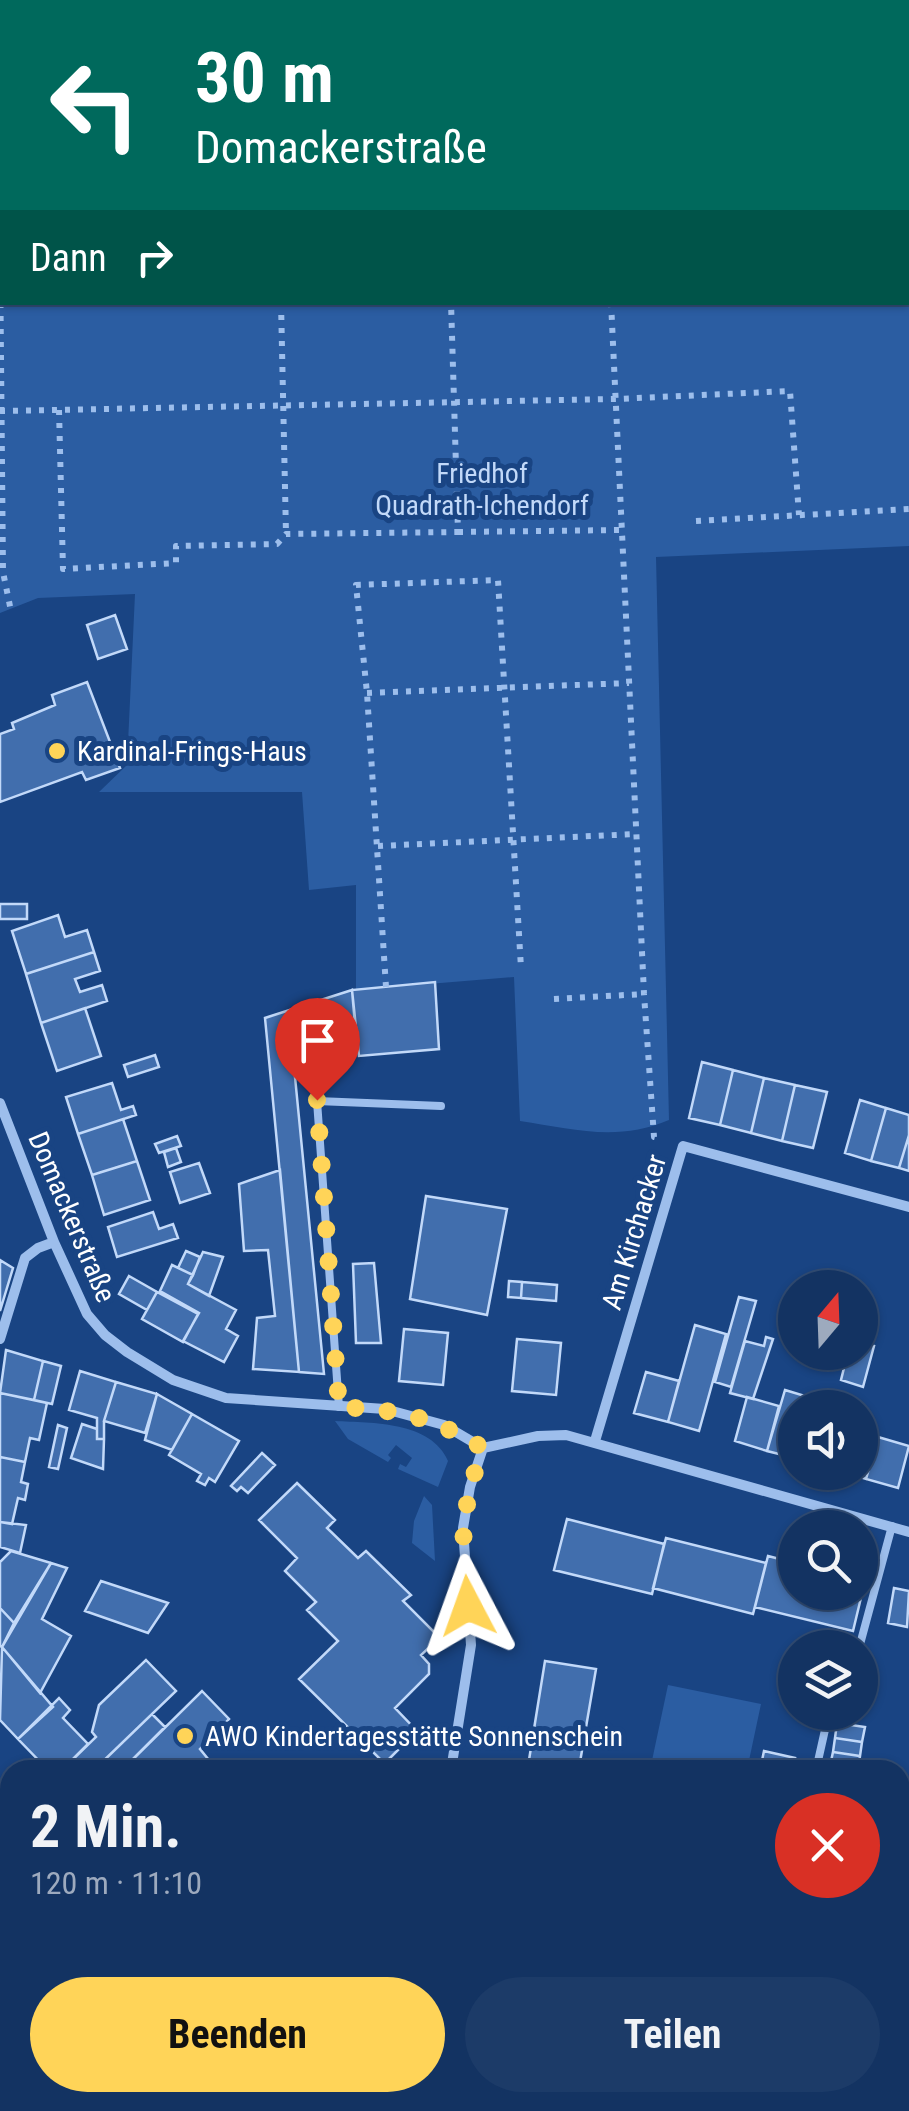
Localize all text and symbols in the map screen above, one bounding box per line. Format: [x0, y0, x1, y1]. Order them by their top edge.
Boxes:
text: 30 m [195, 37, 334, 119]
icon: left [30, 40, 160, 170]
text: Domackerstraße [195, 121, 487, 174]
icon: right [127, 230, 182, 285]
text: Dann [30, 236, 107, 280]
park label: Friedhof Quadrath-Ichendorf [375, 457, 589, 522]
place label: Kardinal-Frings-Haus [77, 735, 307, 768]
marker: Kardinal-Frings-Haus [46, 740, 68, 762]
pin [275, 998, 360, 1101]
icon: arrive [290, 1013, 345, 1068]
street label: Domackerstraße [21, 1127, 123, 1307]
street label: Am Kirchacker [595, 1150, 673, 1314]
north arrow [778, 1270, 878, 1370]
map controls [778, 1270, 878, 1730]
button: sound [778, 1390, 878, 1490]
button: search [778, 1510, 878, 1610]
position arrow [416, 1554, 520, 1658]
button: layers [778, 1630, 878, 1730]
place label: AWO Kindertagesstätte Sonnenschein [205, 1720, 623, 1753]
marker: AWO Kindertagesstätte Sonnenschein [174, 1725, 196, 1747]
text: 2 Min. [30, 1791, 182, 1862]
button: close [775, 1793, 880, 1898]
text: 120 m · 11:10 [30, 1864, 202, 1902]
button: Beenden [30, 1977, 445, 2092]
button: Teilen [465, 1977, 880, 2092]

